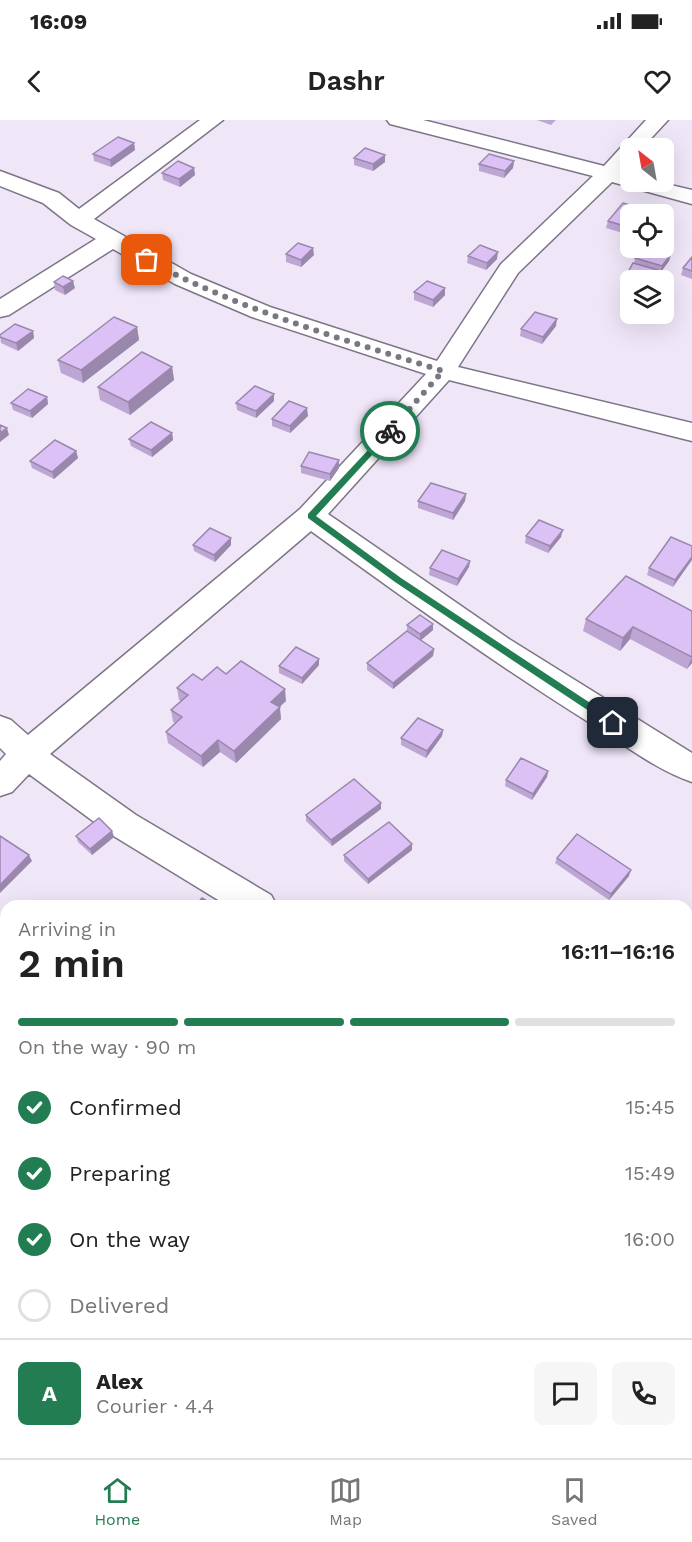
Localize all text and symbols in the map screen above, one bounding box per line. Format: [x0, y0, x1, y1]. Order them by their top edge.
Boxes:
text: 16:09 [30, 9, 87, 34]
icon: back [18, 65, 51, 98]
text: Dashr [307, 65, 385, 97]
icon: heart [641, 65, 674, 98]
north arrow [620, 138, 674, 192]
map controls [620, 138, 674, 324]
button: locate [620, 204, 674, 258]
pin [121, 234, 172, 285]
icon: bag [130, 243, 163, 276]
button: layers [620, 270, 674, 324]
courier [360, 401, 420, 461]
icon: bike [374, 415, 407, 448]
pin [587, 697, 638, 748]
icon: home [596, 706, 629, 739]
text: Arriving in [18, 917, 116, 941]
text: 16:11–16:16 [561, 939, 675, 964]
text: 2 min [18, 941, 125, 986]
text: On the way · 90 m [18, 1035, 196, 1059]
icon: check [18, 1091, 51, 1124]
text: Confirmed [69, 1095, 182, 1120]
text: 15:45 [626, 1095, 675, 1119]
icon: check [18, 1157, 51, 1190]
text: Preparing [69, 1161, 170, 1186]
text: 15:49 [625, 1161, 675, 1185]
icon: check [18, 1223, 51, 1256]
text: On the way [69, 1227, 190, 1252]
text: 16:00 [624, 1227, 675, 1251]
text: Delivered [69, 1293, 169, 1318]
button: chat [534, 1362, 597, 1425]
button: phone [612, 1362, 675, 1425]
text: Alex [96, 1369, 143, 1394]
text: A [42, 1381, 57, 1406]
text: Courier · 4.4 [96, 1394, 214, 1418]
tab: Home [94, 1474, 140, 1529]
tab: Map [329, 1474, 362, 1529]
tab: Saved [551, 1474, 598, 1529]

